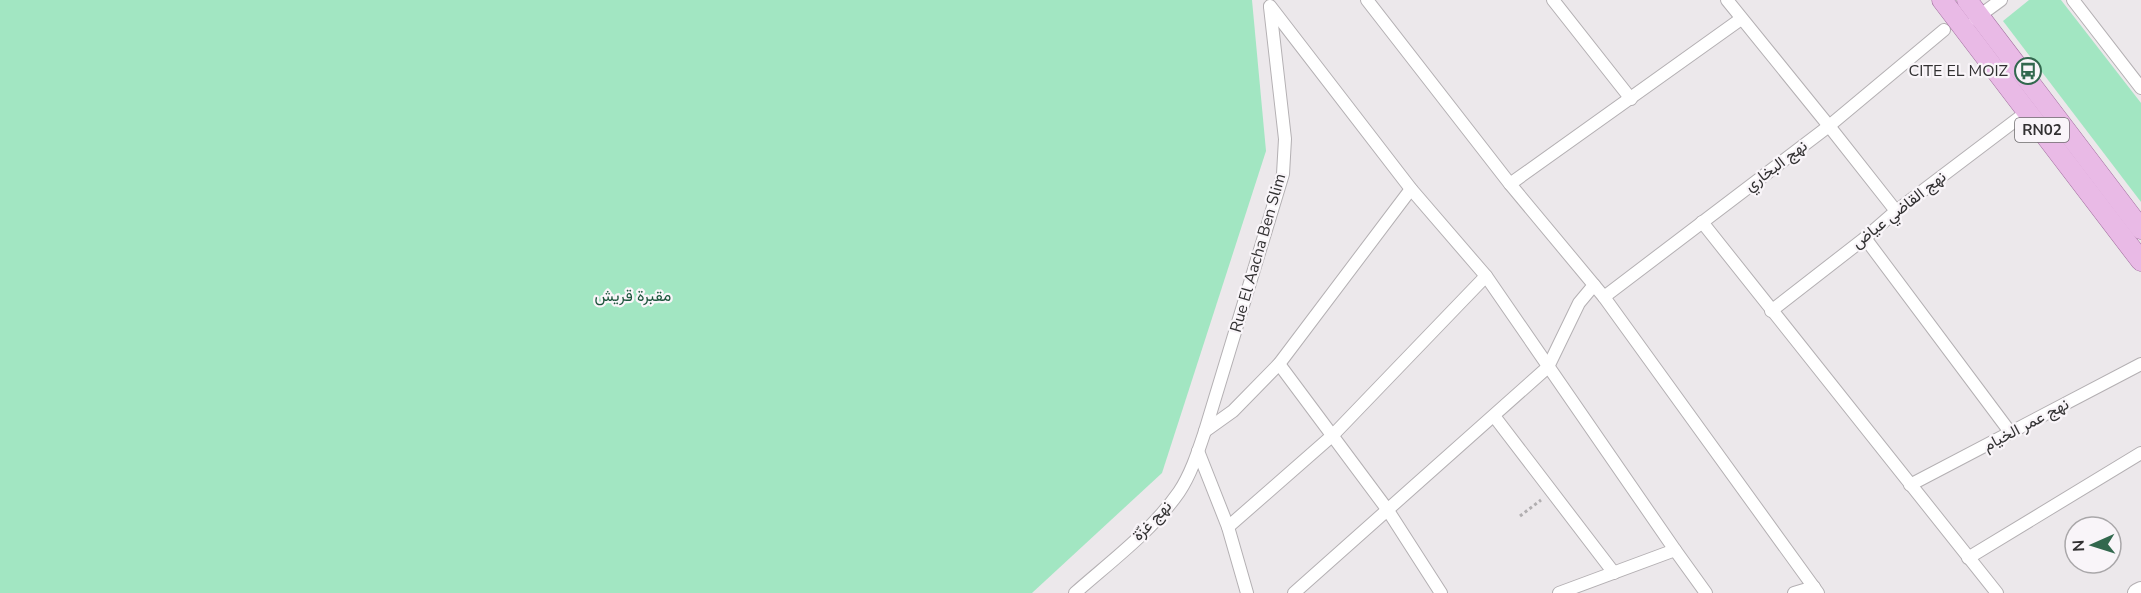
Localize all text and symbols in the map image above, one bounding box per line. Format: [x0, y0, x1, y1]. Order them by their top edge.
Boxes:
bus stop icon: CITE EL MOIZ [2013, 56, 2043, 86]
place label: CITE EL MOIZ [1908, 60, 2009, 82]
road number: RN02 [2015, 118, 2069, 142]
street label: نهج البخاري [1740, 135, 1813, 198]
street label: نهج القاضي عياض [1847, 166, 1952, 255]
street label: Rue El Aacha Ben Slim [1225, 171, 1291, 335]
park label: مقبرة قريش [595, 285, 671, 307]
street label: نهج عمر الخيام [1979, 393, 2073, 457]
street label: نهج غزّة [1127, 496, 1177, 546]
north arrow [2063, 515, 2123, 575]
text: N [2068, 539, 2090, 552]

